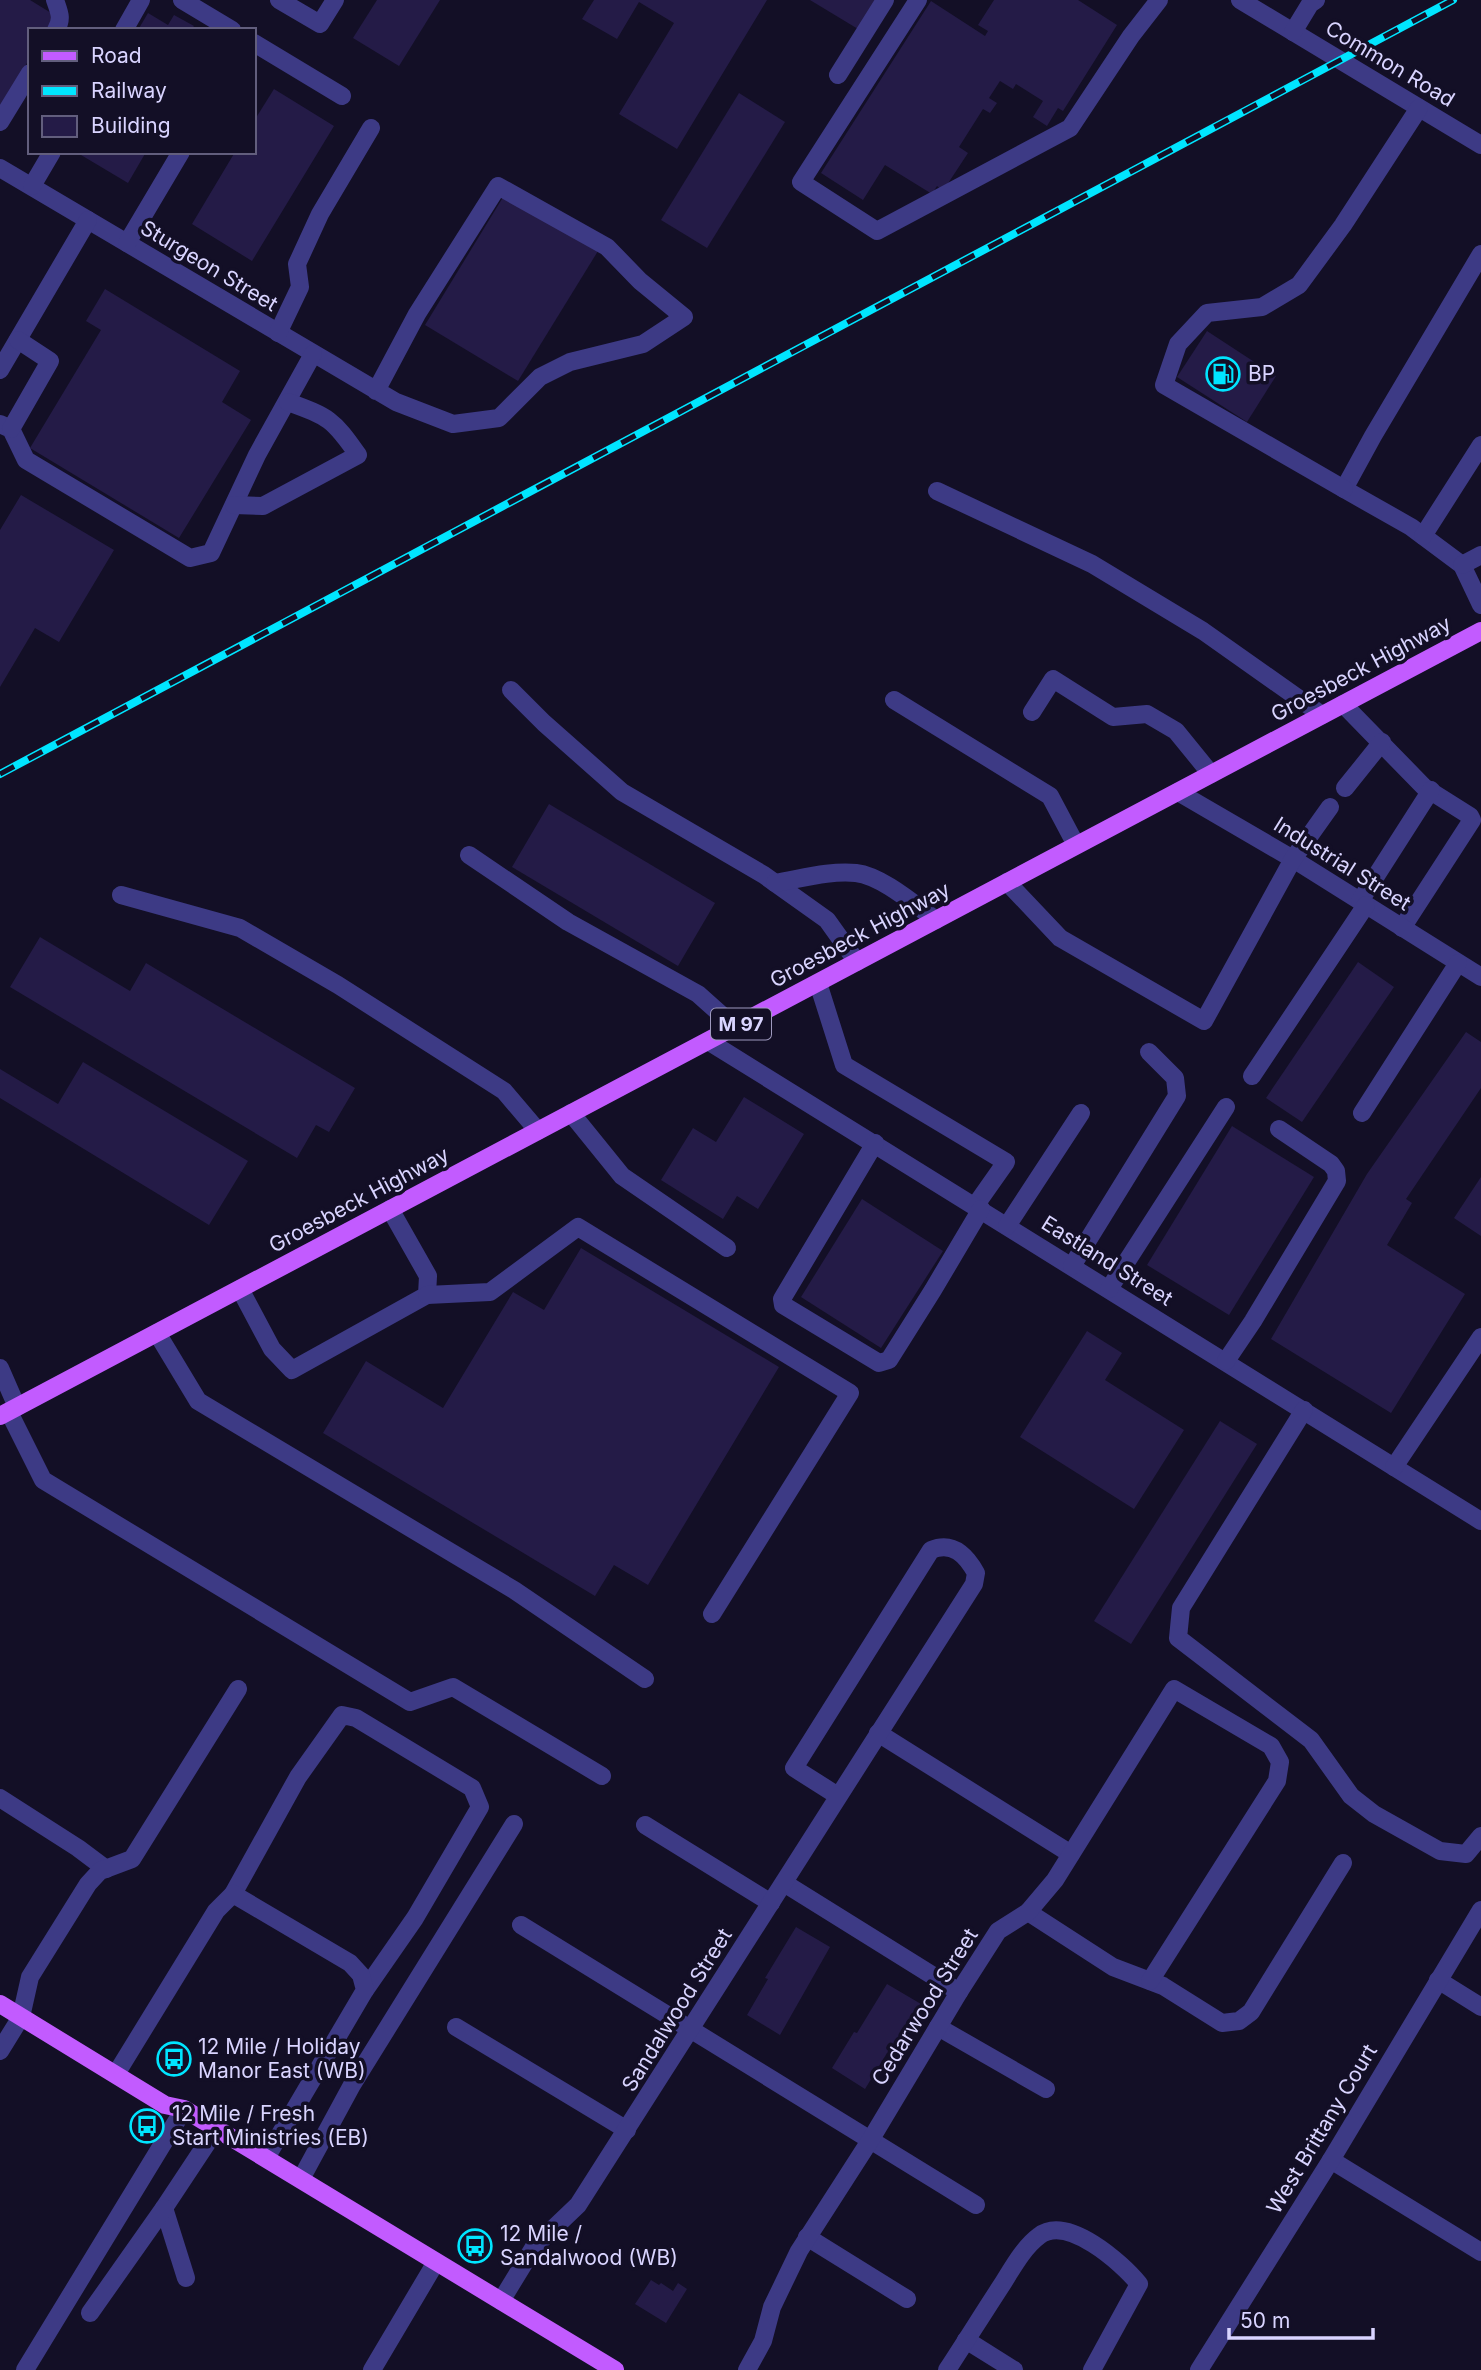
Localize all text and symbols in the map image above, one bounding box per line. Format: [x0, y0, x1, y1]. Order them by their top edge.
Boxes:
street label: Common Road [1321, 15, 1459, 112]
legend [28, 28, 256, 154]
text: Road [91, 43, 142, 68]
text: Railway [91, 78, 167, 103]
text: Building [91, 113, 171, 138]
street label: Sturgeon Street [136, 215, 282, 316]
fuel station icon: BP [1204, 355, 1242, 393]
place label: BP [1248, 361, 1275, 386]
street label: Groesbeck Highway [1267, 610, 1455, 727]
street label: Industrial Street [1269, 811, 1415, 916]
street label: Groesbeck Highway [766, 876, 954, 993]
road number: M 97 [711, 1008, 771, 1040]
street label: Groesbeck Highway [265, 1141, 453, 1258]
street label: Eastland Street [1037, 1210, 1177, 1311]
street label: Sandalwood Street [616, 1924, 737, 2096]
street label: Cedarwood Street [866, 1924, 983, 2090]
place label: 12 Mile / Holiday Manor East (WB) [198, 2034, 366, 2083]
street label: West Brittany Court [1261, 2039, 1382, 2218]
bus stop icon: 12 Mile / Holiday Manor East (WB) [155, 2040, 193, 2078]
place label: 12 Mile / Fresh Start Ministries (EB) [172, 2101, 369, 2150]
bus stop icon: 12 Mile / Fresh Start Ministries (EB) [128, 2107, 166, 2145]
place label: 12 Mile / Sandalwood (WB) [500, 2221, 678, 2270]
bus stop icon: 12 Mile / Sandalwood (WB) [456, 2227, 494, 2265]
scale bar [1229, 2296, 1372, 2340]
text: 50 m [1240, 2308, 1290, 2333]

